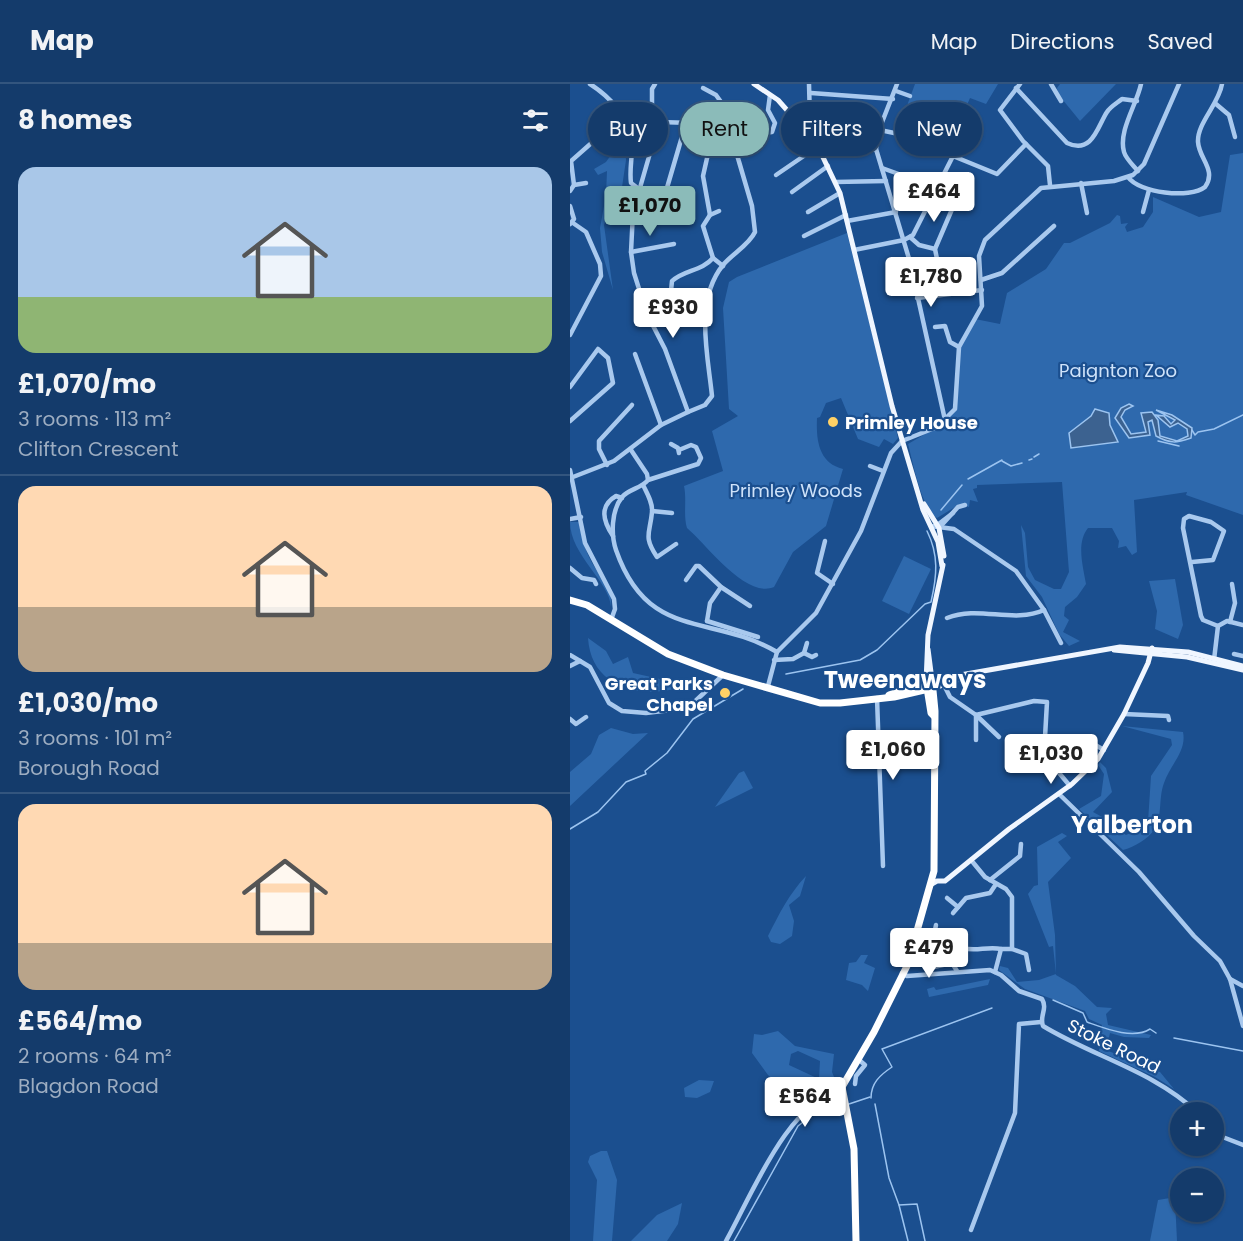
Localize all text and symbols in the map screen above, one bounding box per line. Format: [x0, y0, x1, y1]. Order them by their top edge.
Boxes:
text: Map [30, 21, 94, 60]
text: Map [931, 27, 977, 56]
text: Directions [1010, 27, 1114, 56]
text: Saved [1147, 27, 1213, 56]
text: 8 homes [18, 102, 133, 138]
chip: Buy [588, 102, 668, 156]
chip: Rent [680, 102, 769, 156]
chip: Filters [781, 102, 883, 156]
chip: New [895, 102, 982, 156]
icon: filters [519, 104, 552, 137]
pin: £464 [898, 172, 970, 223]
text: £464 [907, 177, 961, 205]
pin: £1,070 [601, 186, 699, 237]
text: £1,070 [618, 191, 682, 219]
icon: home [231, 206, 339, 314]
pin: £1,780 [882, 257, 980, 308]
text: £1,780 [899, 262, 963, 290]
pin: £930 [637, 288, 709, 339]
text: £930 [648, 293, 698, 321]
park label: Paignton Zoo [1059, 358, 1177, 383]
text: £1,070/mo [18, 366, 156, 402]
text: 3 rooms · 113 m² [18, 405, 171, 433]
place label: Primley House [845, 410, 978, 435]
marker: Primley House [826, 415, 840, 429]
text: Clifton Crescent [18, 435, 178, 463]
park label: Primley Woods [730, 478, 862, 503]
icon: home [231, 525, 339, 633]
district label: Tweenaways [824, 663, 986, 696]
place label: Great Parks Chapel [605, 671, 713, 717]
text: £1,030/mo [18, 685, 158, 721]
marker: Great Parks Chapel [718, 686, 732, 700]
text: 3 rooms · 101 m² [18, 724, 172, 752]
pin: £1,060 [844, 730, 942, 781]
pin: £1,030 [1002, 734, 1100, 785]
text: £1,060 [860, 735, 926, 763]
text: £1,030 [1019, 739, 1083, 767]
text: Borough Road [18, 754, 160, 782]
district label: Yalberton [1071, 808, 1193, 841]
icon: home [231, 843, 339, 951]
pin: £479 [893, 928, 965, 979]
text: £479 [904, 933, 954, 961]
text: £564/mo [18, 1003, 142, 1039]
street label: Stoke Road [1063, 1013, 1165, 1079]
text: 2 rooms · 64 m² [18, 1042, 172, 1070]
text: Blagdon Road [18, 1072, 159, 1100]
pin: £564 [769, 1077, 841, 1128]
text: £564 [779, 1082, 831, 1110]
map controls [1170, 1102, 1224, 1222]
button: + [1170, 1102, 1224, 1156]
button: − [1170, 1168, 1224, 1222]

